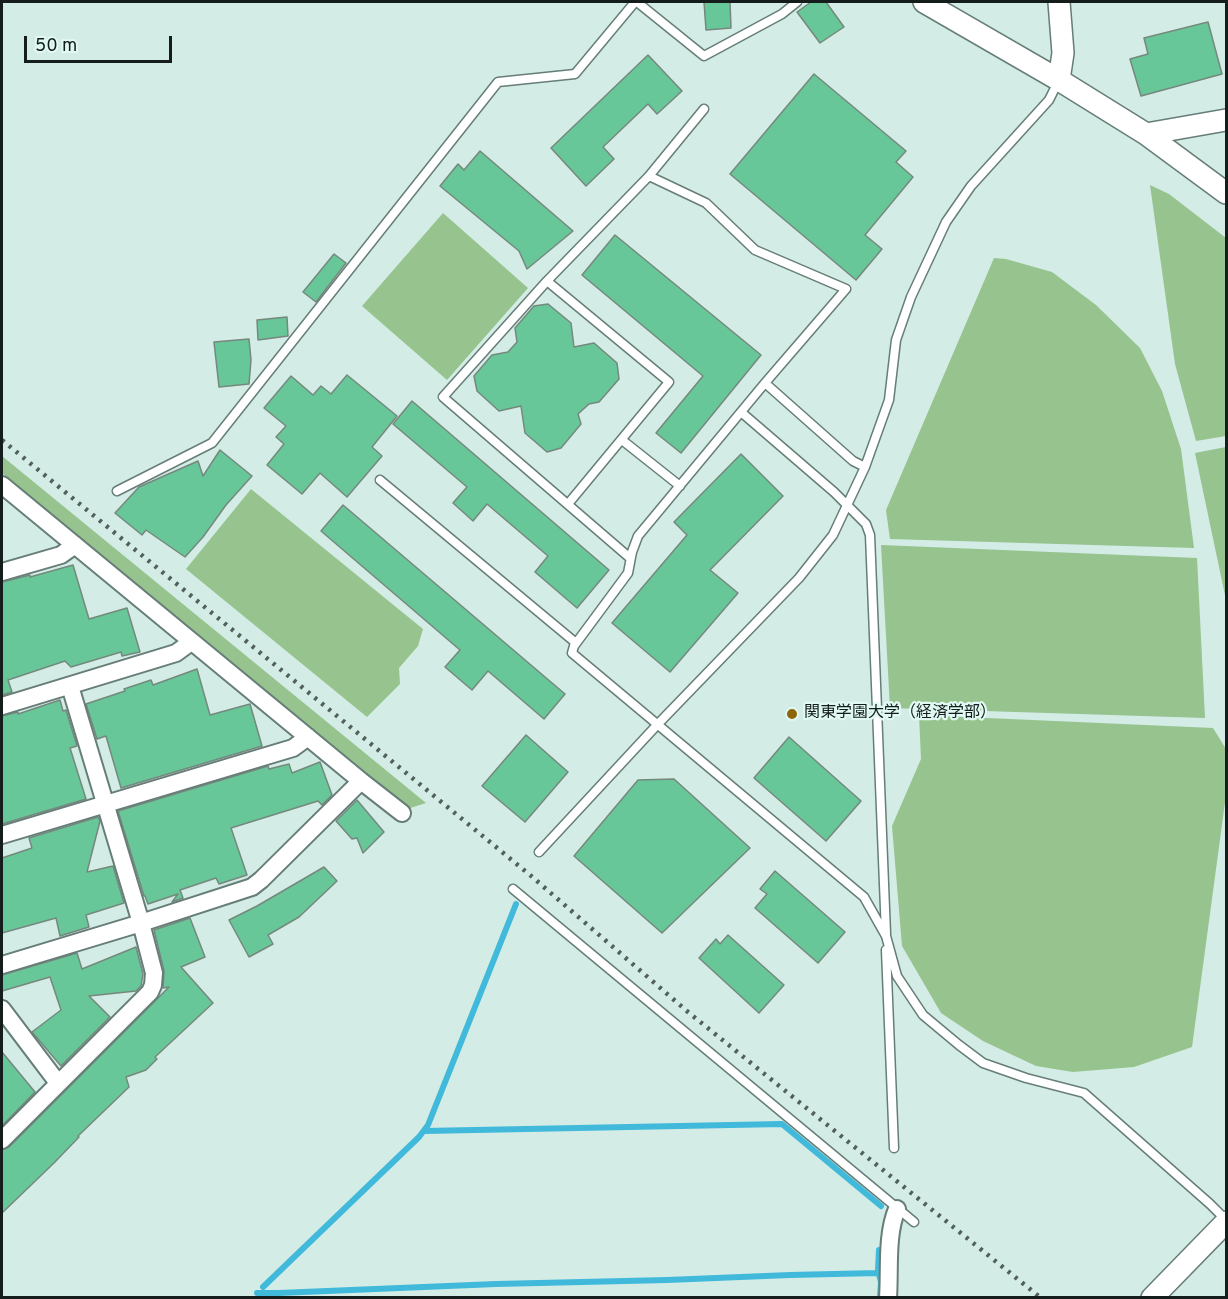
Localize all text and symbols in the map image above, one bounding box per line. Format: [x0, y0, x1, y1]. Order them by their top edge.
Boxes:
scale bar [27, 24, 176, 62]
text: 50 m [35, 35, 77, 58]
place label: 関東学園大学（経済学部） [804, 704, 996, 724]
marker: 関東学園大学（経済学部） [785, 707, 799, 721]

